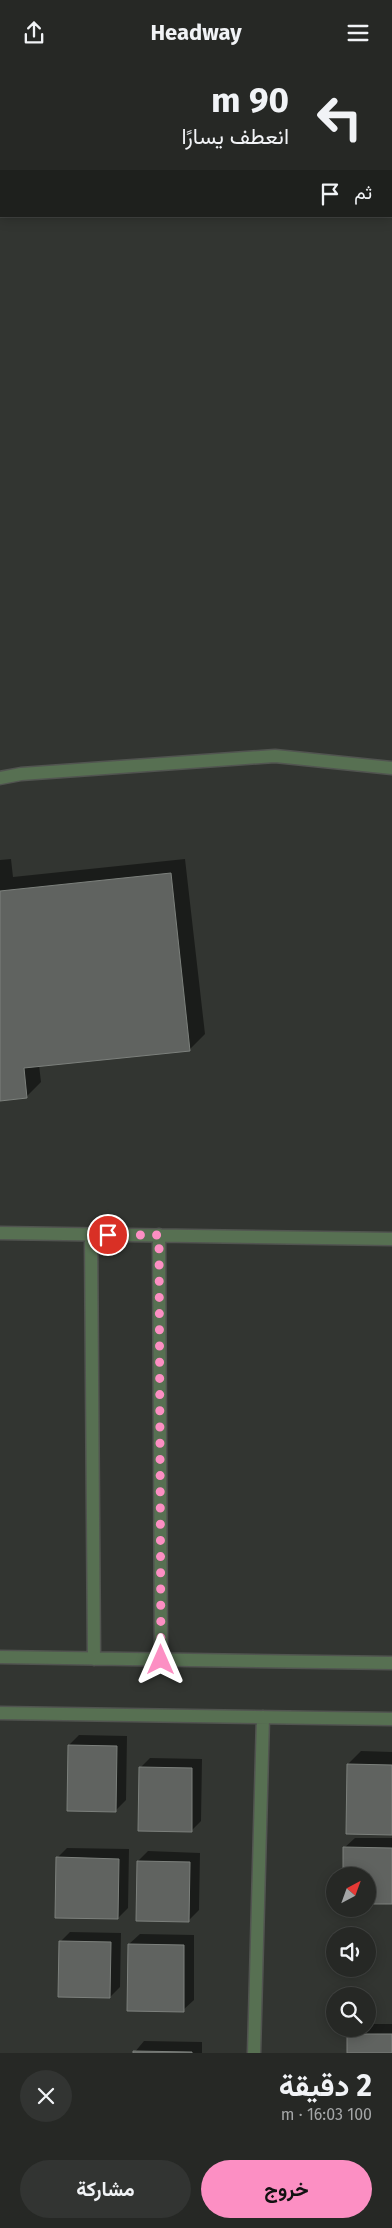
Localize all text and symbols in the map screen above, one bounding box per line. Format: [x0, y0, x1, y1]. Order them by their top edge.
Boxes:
icon: share [20, 19, 48, 47]
text: Headway [150, 19, 242, 46]
icon: menu [344, 19, 372, 47]
text: 90 m [211, 79, 289, 121]
icon: left [307, 85, 372, 150]
text: انعطف يسارًا [182, 123, 289, 150]
icon: arrive [316, 180, 344, 208]
text: ثم [354, 181, 372, 204]
pin [87, 1214, 129, 1256]
icon: arrive [94, 1221, 122, 1249]
position arrow [134, 1633, 186, 1685]
north arrow [326, 1867, 376, 1917]
map controls [326, 1867, 376, 2037]
button: sound [326, 1927, 376, 1977]
button: search [326, 1987, 376, 2037]
text: 2 دقيقة [279, 2068, 372, 2104]
button: close [20, 2070, 72, 2122]
text: 100 m · 16:03 [281, 2105, 372, 2124]
button: مشاركة [20, 2160, 191, 2218]
button: خروج [201, 2160, 372, 2218]

